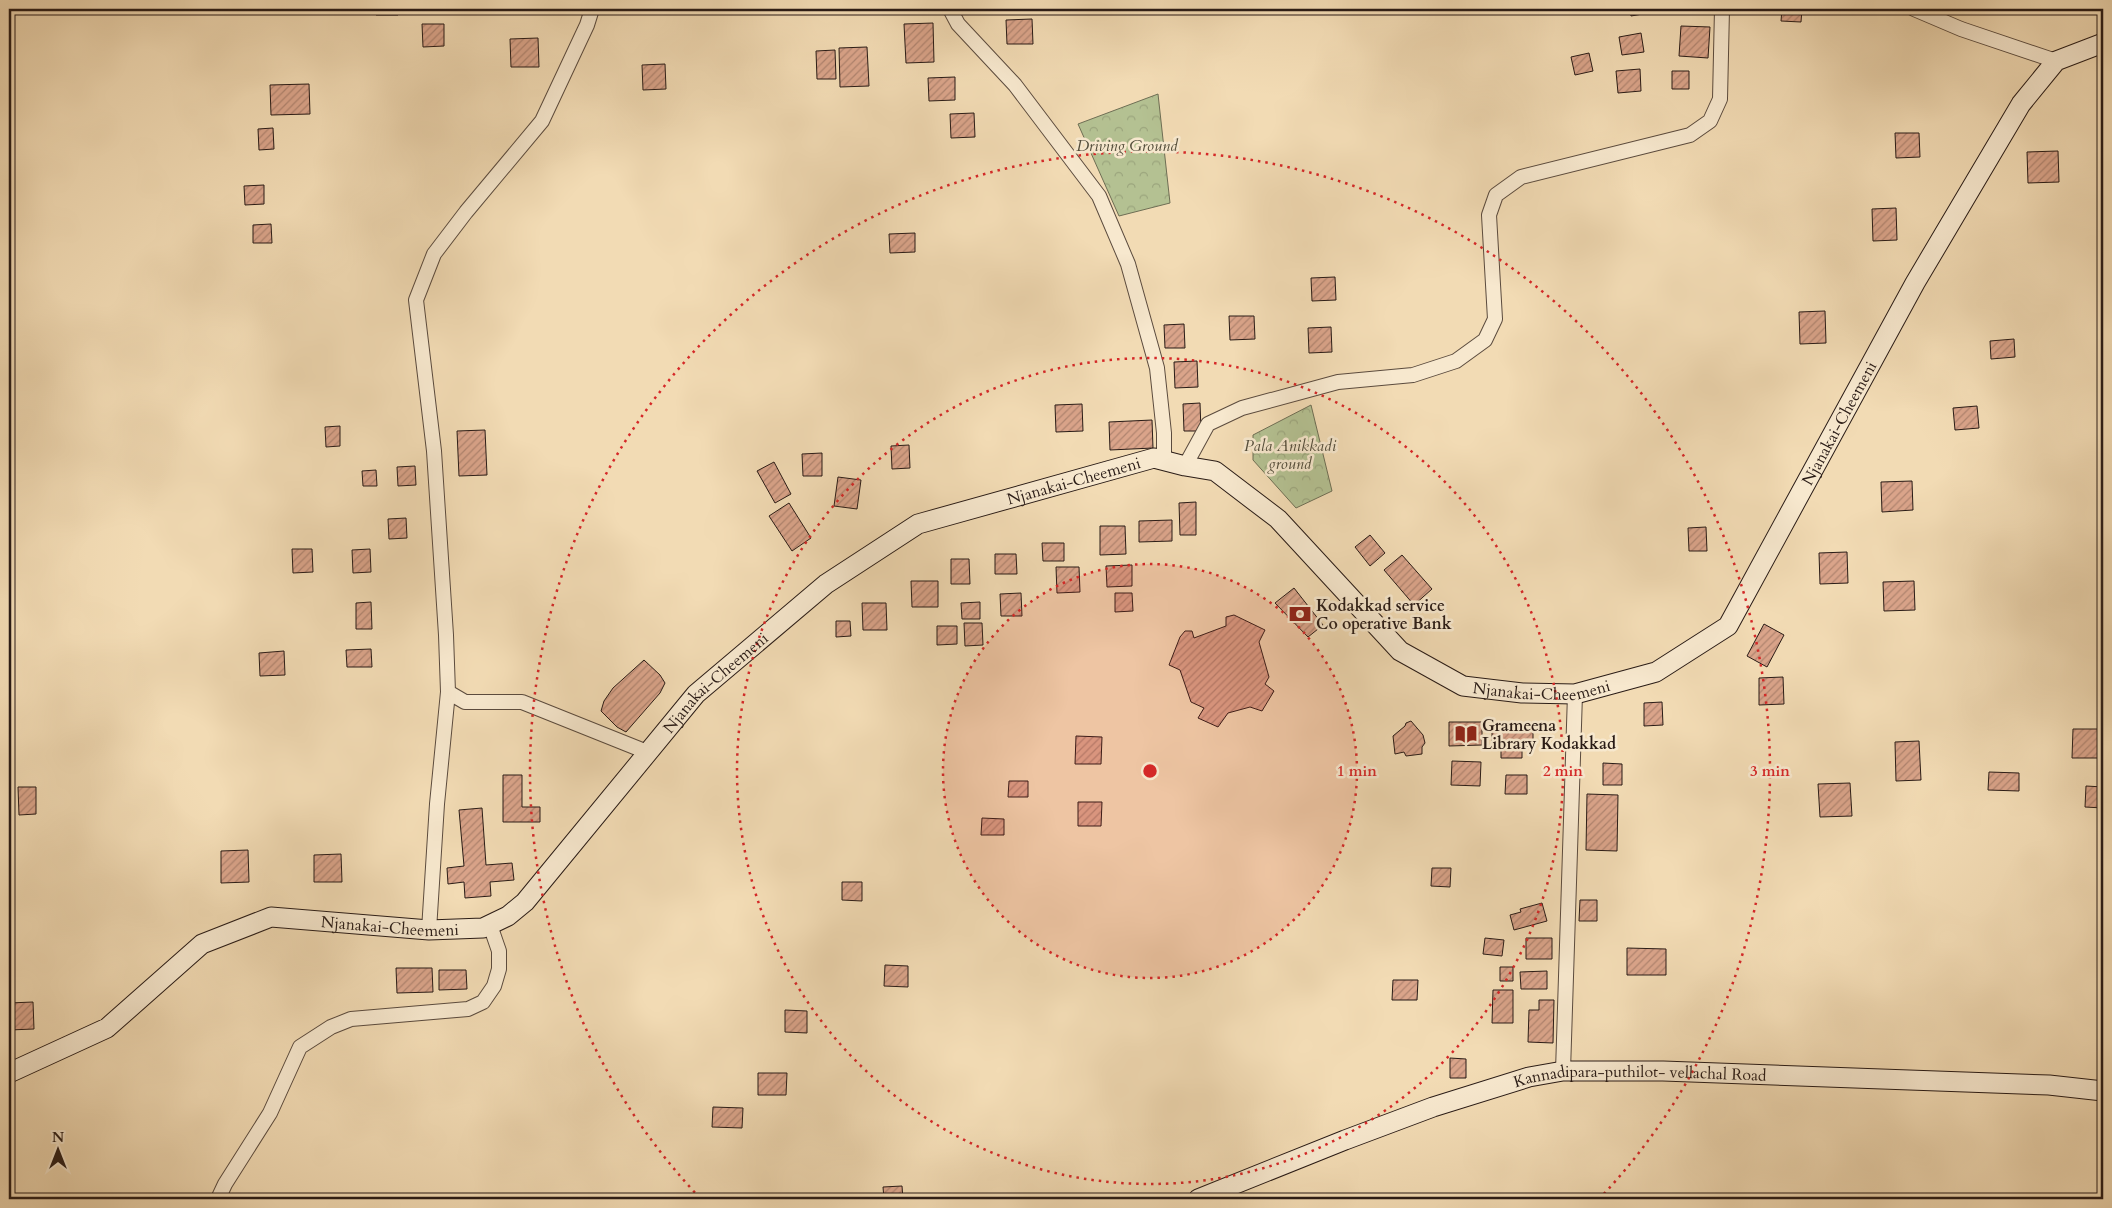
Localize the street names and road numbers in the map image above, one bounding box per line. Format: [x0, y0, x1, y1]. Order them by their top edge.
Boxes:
street label: Njanakai-Cheemeni [1797, 357, 1883, 489]
street label: Njanakai-Cheemeni [1004, 452, 1144, 511]
street label: Njanakai-Cheemeni [658, 627, 773, 738]
street label: Njanakai-Cheemeni [1471, 675, 1613, 706]
street label: Njanakai-Cheemeni [320, 911, 460, 942]
street label: Kannadipara-puthilot- vellachal Road [1511, 1061, 1767, 1093]

